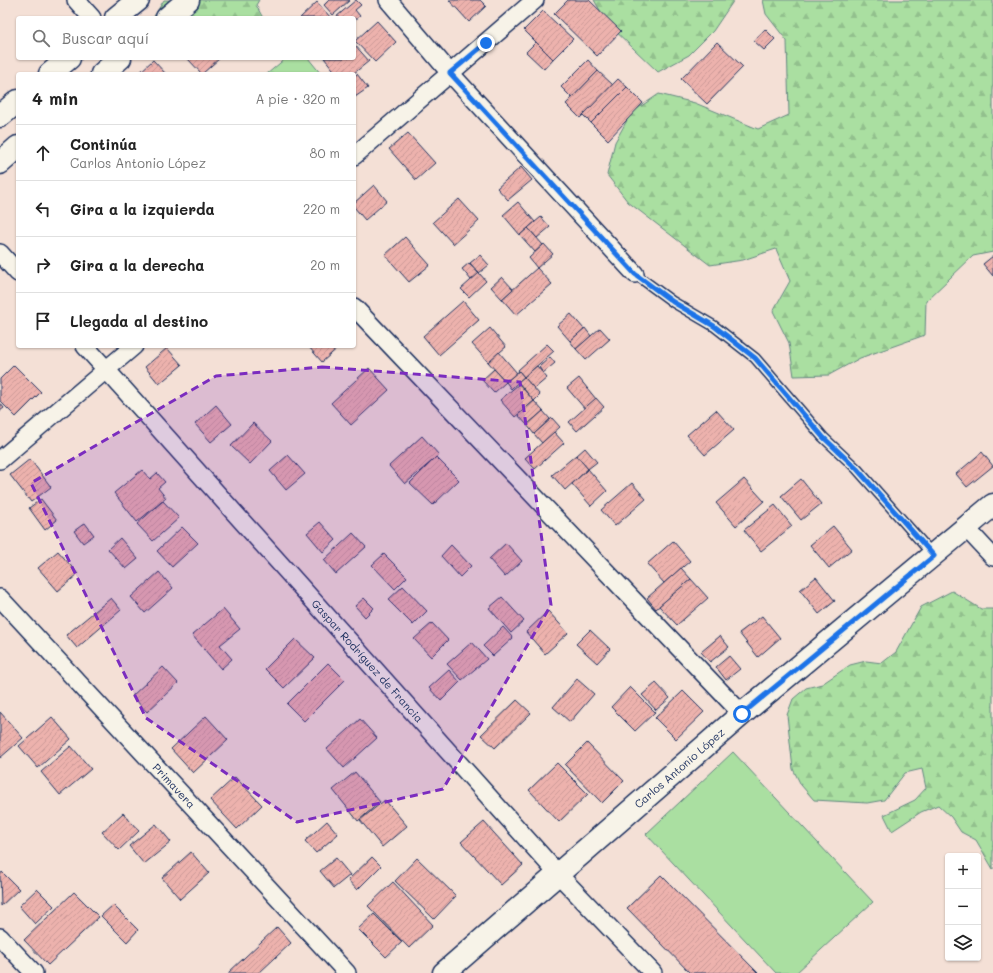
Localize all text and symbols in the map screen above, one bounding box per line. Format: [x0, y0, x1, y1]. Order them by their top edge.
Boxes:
search box [16, 16, 356, 60]
icon: search [30, 27, 52, 49]
text: Buscar aquí [62, 28, 149, 48]
route end [477, 34, 495, 52]
text: 4 min [32, 87, 78, 109]
text: A pie · 320 m [255, 90, 340, 107]
text: Continúa [70, 134, 137, 154]
icon: ahead [32, 142, 54, 164]
text: 80 m [310, 144, 340, 161]
text: Carlos Antonio López [70, 154, 206, 171]
icon: left [32, 198, 54, 220]
text: Gira a la izquierda [70, 199, 215, 219]
text: 220 m [303, 200, 340, 217]
icon: right [32, 254, 54, 276]
text: Gira a la derecha [70, 255, 204, 275]
text: 20 m [310, 256, 340, 273]
icon: arrive [32, 310, 54, 332]
text: Llegada al destino [70, 311, 208, 331]
street label: Gaspar Rodríguez de Francia [309, 596, 427, 726]
route start [733, 705, 751, 723]
street label: Carlos Antonio López [631, 725, 728, 811]
street label: Primavera [150, 760, 199, 811]
map controls [945, 853, 981, 961]
button: + [945, 853, 981, 889]
button: − [945, 889, 981, 925]
button: layers [945, 925, 981, 961]

